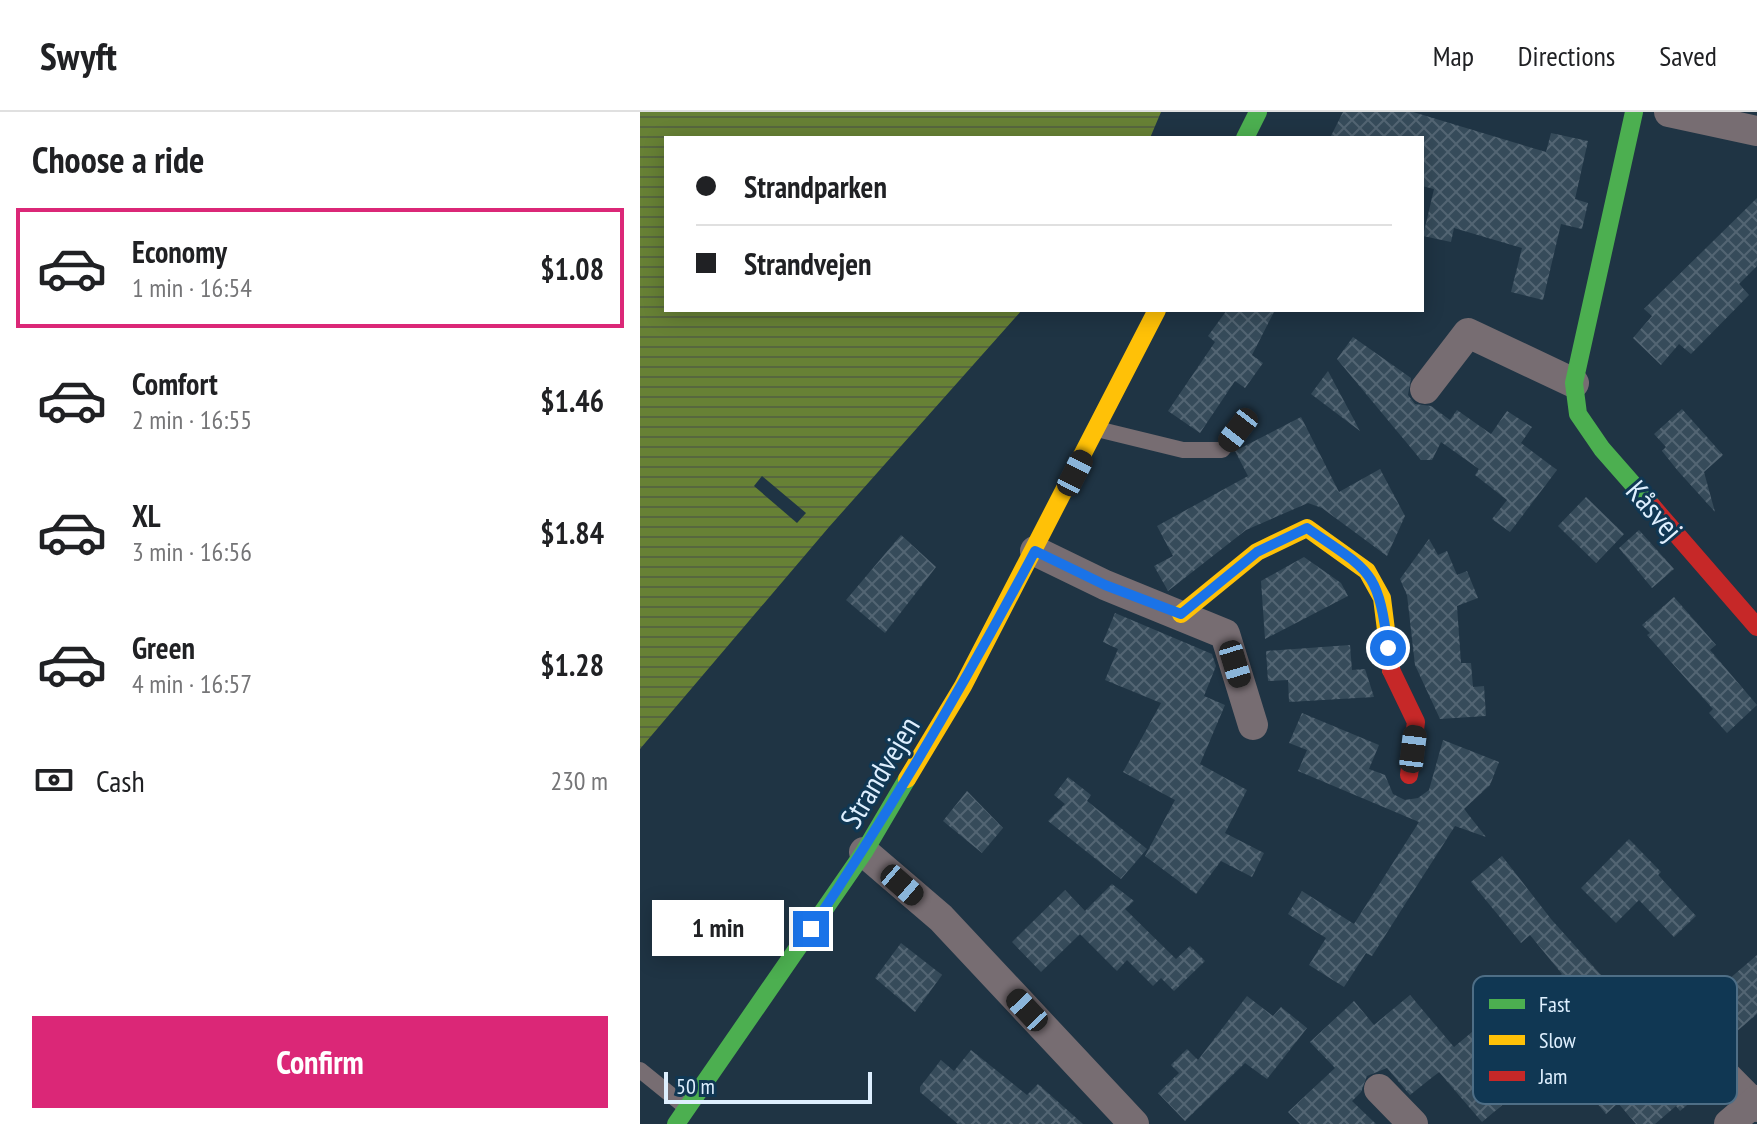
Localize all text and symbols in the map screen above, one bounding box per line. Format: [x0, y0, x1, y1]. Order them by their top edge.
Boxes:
text: Swyft [40, 31, 117, 80]
text: Map [1433, 37, 1474, 74]
text: Directions [1518, 37, 1615, 74]
text: Saved [1659, 37, 1717, 74]
text: Choose a ride [32, 136, 204, 183]
text: Strandparken [744, 167, 887, 206]
icon: car [36, 232, 108, 304]
text: Economy [132, 232, 227, 271]
text: Strandvejen [744, 244, 872, 283]
text: $1.08 [540, 249, 604, 288]
text: 1 min · 16:54 [132, 271, 252, 304]
icon: car [36, 364, 108, 436]
text: Comfort [132, 364, 218, 403]
text: $1.46 [540, 381, 604, 420]
text: 2 min · 16:55 [132, 403, 252, 436]
car [1214, 404, 1262, 456]
car [1053, 446, 1097, 500]
street label: Kåsvej [1618, 472, 1692, 548]
icon: car [36, 496, 108, 568]
text: XL [132, 496, 161, 535]
text: $1.84 [540, 513, 604, 552]
text: 3 min · 16:56 [132, 535, 252, 568]
icon: car [36, 628, 108, 700]
text: Green [132, 628, 195, 667]
route start [1370, 630, 1406, 666]
car [1217, 638, 1253, 690]
text: $1.28 [540, 645, 604, 684]
text: 4 min · 16:57 [132, 667, 252, 700]
street label: Strandvejen [830, 709, 928, 835]
car [1398, 724, 1428, 774]
icon: cash [32, 758, 76, 802]
text: Cash [96, 761, 145, 800]
text: 230 m [550, 764, 608, 797]
car [876, 860, 928, 910]
callout: 1 min [651, 901, 783, 957]
text: 1 min [692, 911, 744, 944]
route end [793, 911, 829, 947]
legend [1473, 976, 1737, 1104]
car [1002, 984, 1052, 1036]
text: Fast [1539, 990, 1570, 1018]
button: Confirm [32, 1016, 608, 1108]
text: Slow [1539, 1026, 1576, 1054]
text: Jam [1538, 1062, 1567, 1090]
scale bar [664, 1068, 872, 1104]
text: 50 m [676, 1072, 715, 1100]

